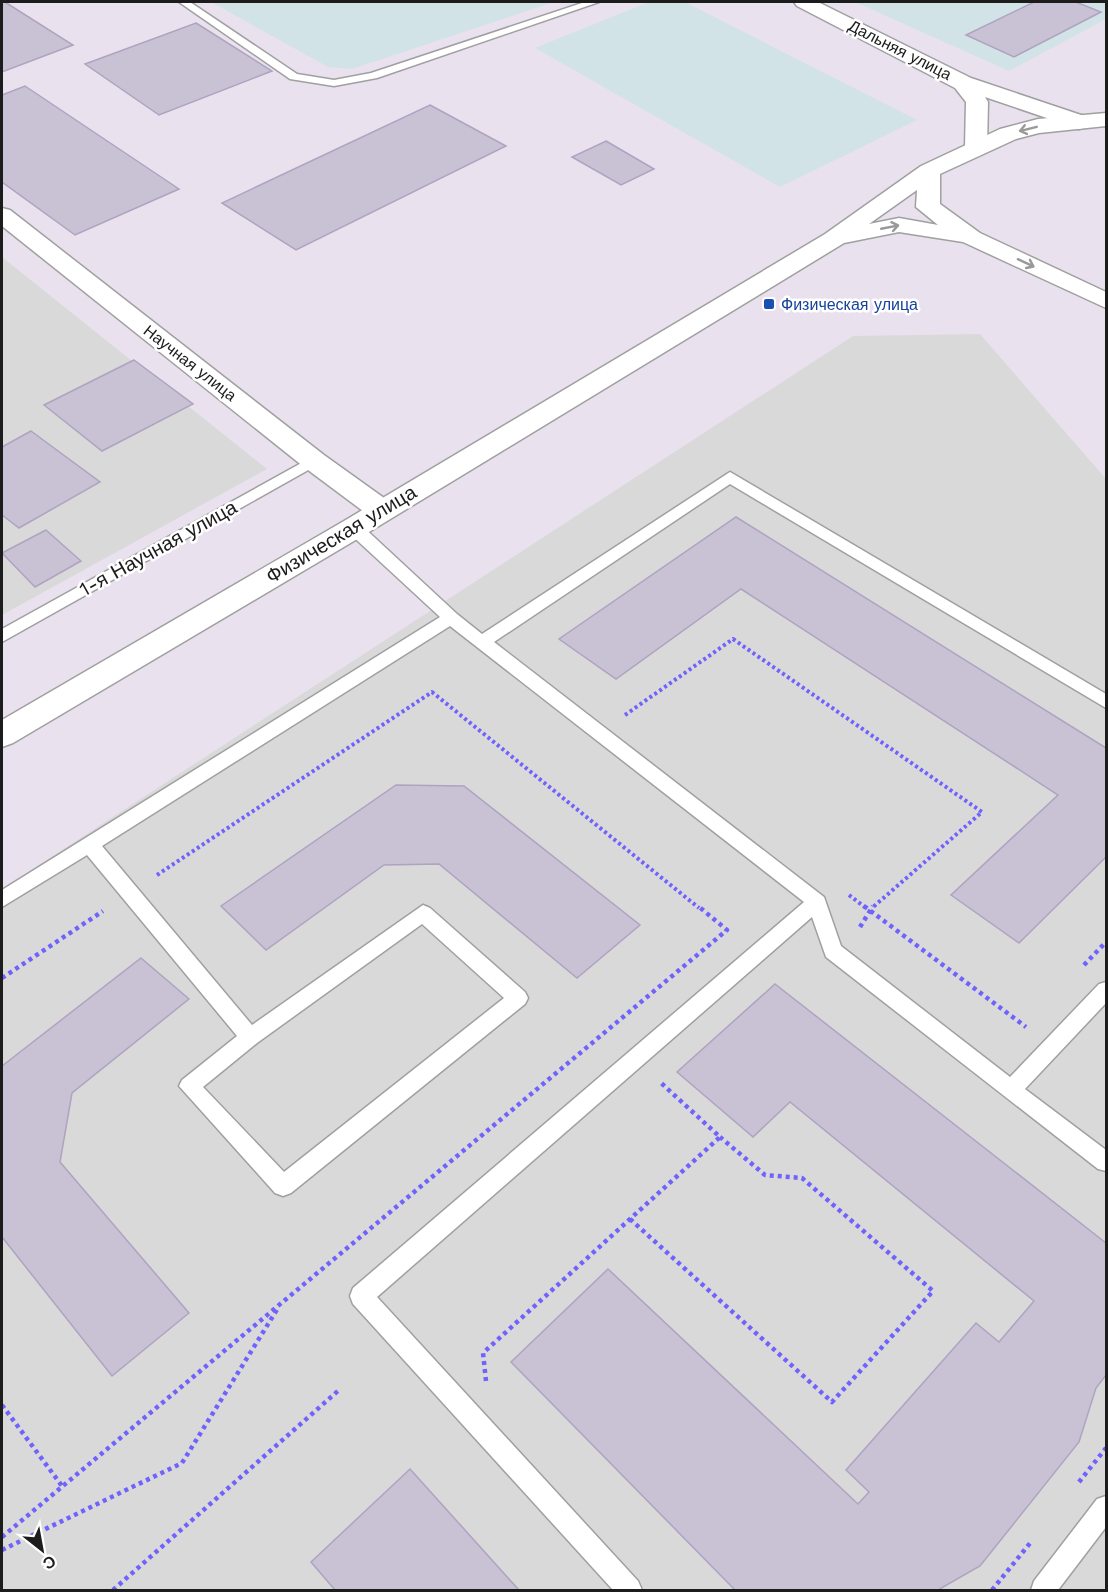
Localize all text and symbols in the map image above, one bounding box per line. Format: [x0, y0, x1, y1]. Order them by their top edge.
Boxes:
street label: Дальняя улица [845, 16, 955, 84]
one-way arrow [1018, 123, 1037, 135]
one-way arrow [880, 221, 899, 232]
one-way arrow [1016, 257, 1034, 269]
place label: Физическая улица [781, 295, 918, 314]
marker: Физическая улица [762, 297, 776, 311]
street label: Научная улица [140, 321, 240, 405]
street label: Физическая улица [261, 479, 421, 588]
street label: 1-я Научная улица [75, 494, 242, 601]
north arrow [12, 1520, 72, 1580]
text: С [39, 1551, 59, 1574]

